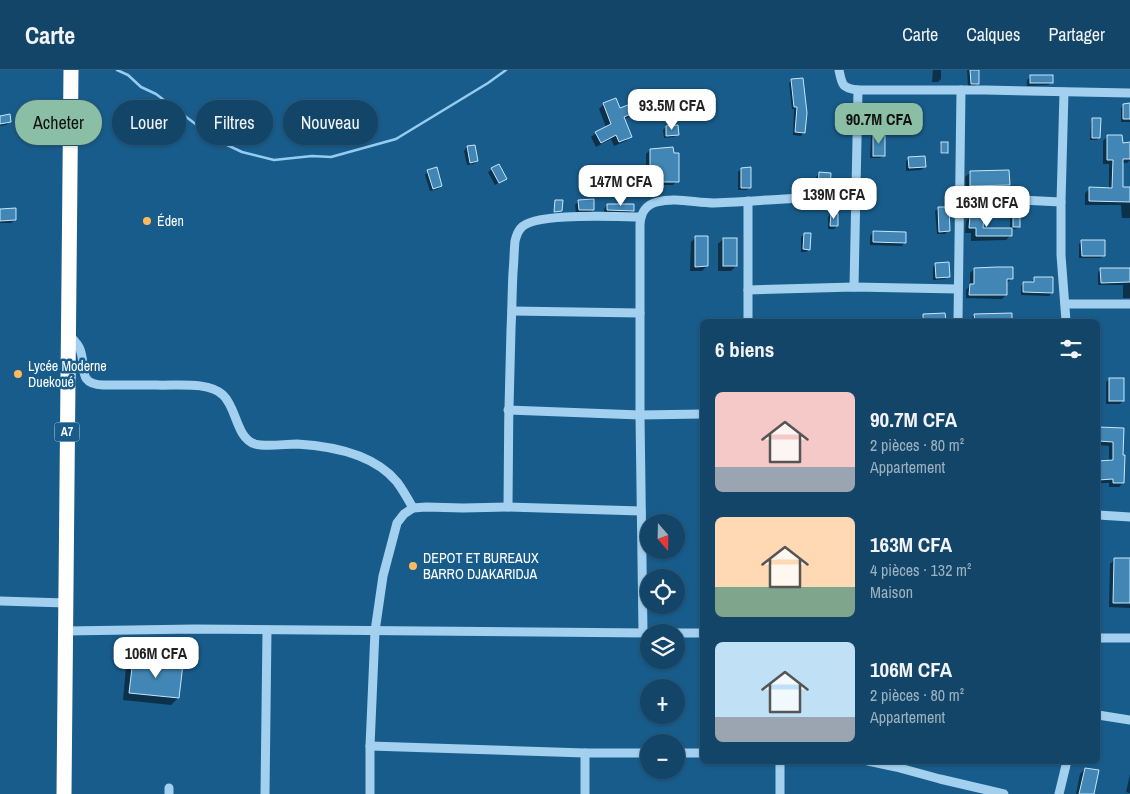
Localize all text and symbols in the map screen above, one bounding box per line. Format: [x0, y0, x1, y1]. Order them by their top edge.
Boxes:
text: Carte [25, 19, 75, 51]
text: Carte [902, 22, 938, 47]
text: Calques [966, 22, 1020, 47]
text: Partager [1048, 22, 1105, 47]
pin: 93.5M CFA [615, 88, 729, 131]
text: 93.5M CFA [639, 94, 705, 116]
chip: Acheter [15, 100, 102, 145]
chip: Louer [112, 100, 186, 145]
chip: Filtres [196, 100, 273, 145]
chip: Nouveau [283, 100, 378, 145]
pin: 90.7M CFA [822, 102, 936, 145]
text: 90.7M CFA [846, 108, 912, 130]
pin: 147M CFA [569, 164, 673, 207]
text: 147M CFA [590, 170, 652, 192]
pin: 139M CFA [782, 178, 886, 220]
text: 139M CFA [803, 183, 865, 205]
pin: 163M CFA [935, 186, 1039, 228]
text: 163M CFA [956, 191, 1018, 213]
place label: Éden [157, 212, 184, 230]
marker: Éden [141, 215, 153, 227]
text: 6 biens [715, 335, 774, 364]
icon: filters [1057, 335, 1085, 363]
place label: Lycée Moderne Duekoué [28, 357, 107, 391]
marker: Lycée Moderne Duekoué [12, 368, 24, 380]
text: 90.7M CFA [870, 405, 957, 434]
icon: home [755, 412, 815, 472]
road number: A7 [54, 422, 80, 442]
text: 2 pièces · 80 m² [870, 434, 964, 456]
text: Appartement [870, 456, 945, 478]
north arrow [640, 514, 685, 559]
map controls [640, 514, 685, 779]
text: 163M CFA [870, 530, 952, 559]
icon: home [755, 537, 815, 597]
place label: DEPOT ET BUREAUX BARRO DJAKARIDJA [423, 549, 539, 583]
text: 4 pièces · 132 m² [870, 559, 971, 581]
marker: DEPOT ET BUREAUX BARRO DJAKARIDJA [407, 560, 419, 572]
button: locate [640, 569, 685, 614]
text: Maison [870, 581, 913, 603]
button: layers [640, 624, 685, 669]
pin: 106M CFA [104, 636, 208, 679]
text: 106M CFA [125, 642, 187, 664]
text: 106M CFA [870, 655, 952, 684]
icon: home [755, 662, 815, 722]
button: + [640, 679, 685, 724]
text: 2 pièces · 80 m² [870, 684, 964, 706]
text: Appartement [870, 706, 945, 728]
button: − [640, 734, 685, 779]

